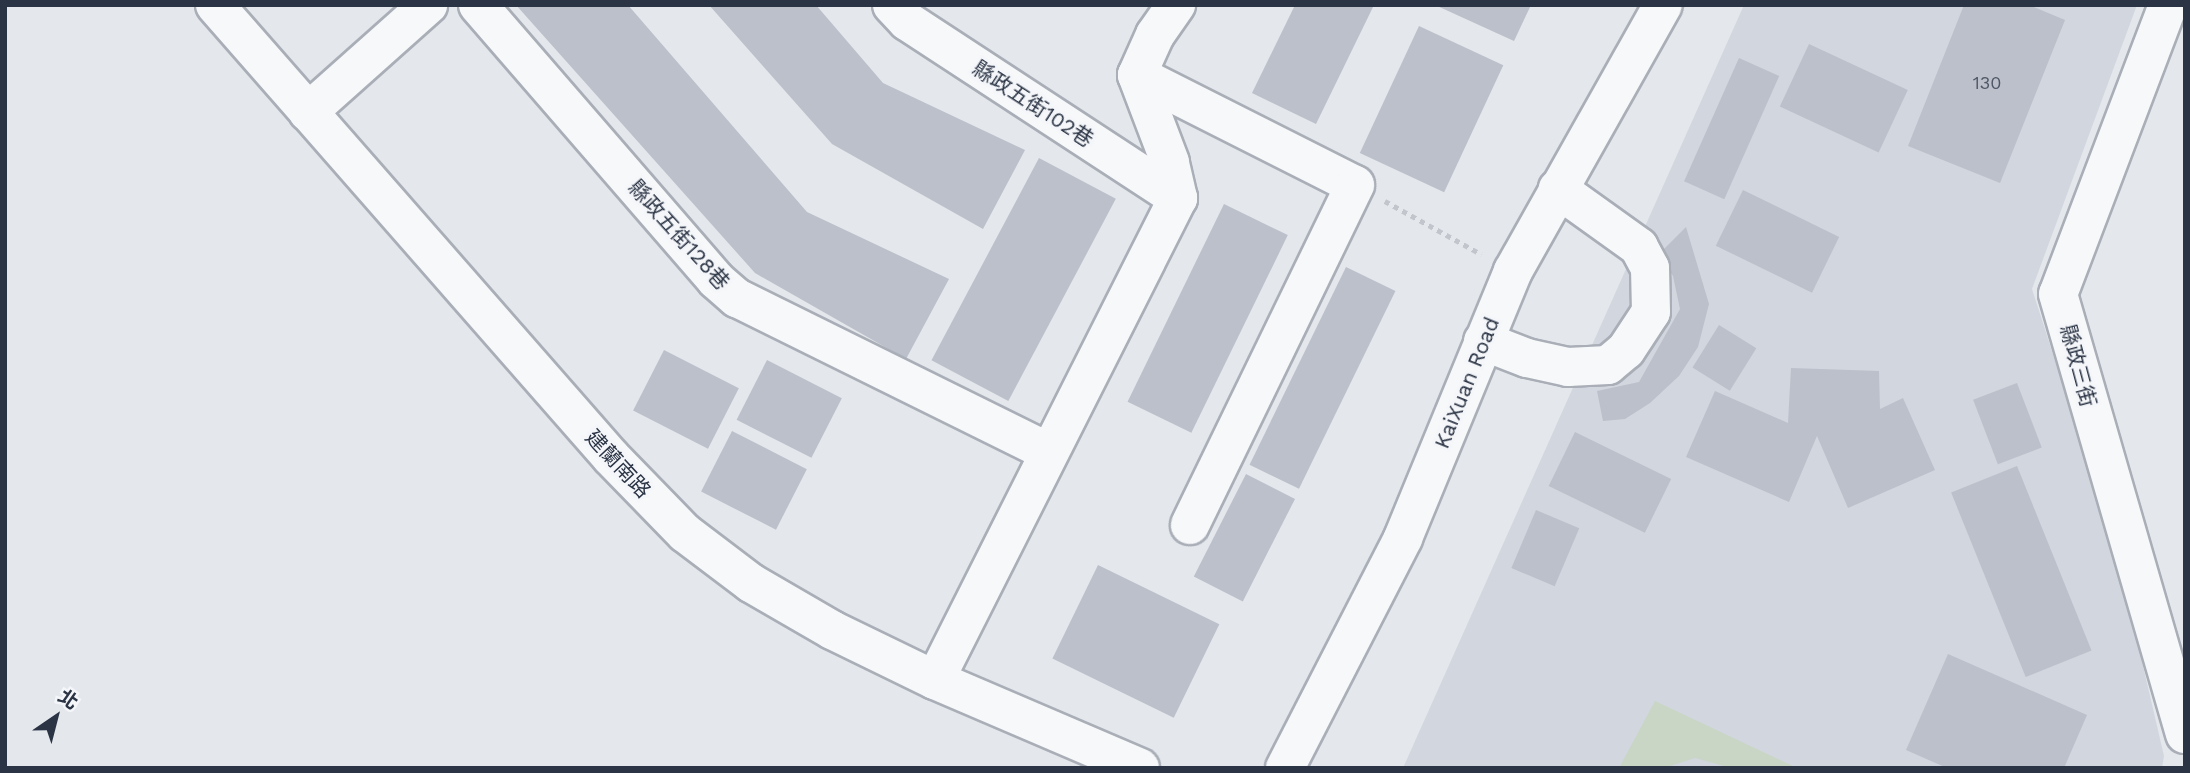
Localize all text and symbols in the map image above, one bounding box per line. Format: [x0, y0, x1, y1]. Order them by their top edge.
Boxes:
street label: 縣政五街102巷 [968, 56, 1098, 152]
house number: 130 [1973, 72, 2001, 94]
street label: 縣政五街128巷 [623, 175, 735, 295]
street label: KaiXuan Road [1429, 314, 1505, 452]
street label: 縣政三街 [2055, 322, 2101, 410]
street label: 建蘭南路 [580, 425, 656, 503]
north arrow [21, 682, 91, 752]
text: 北 [54, 685, 83, 714]

